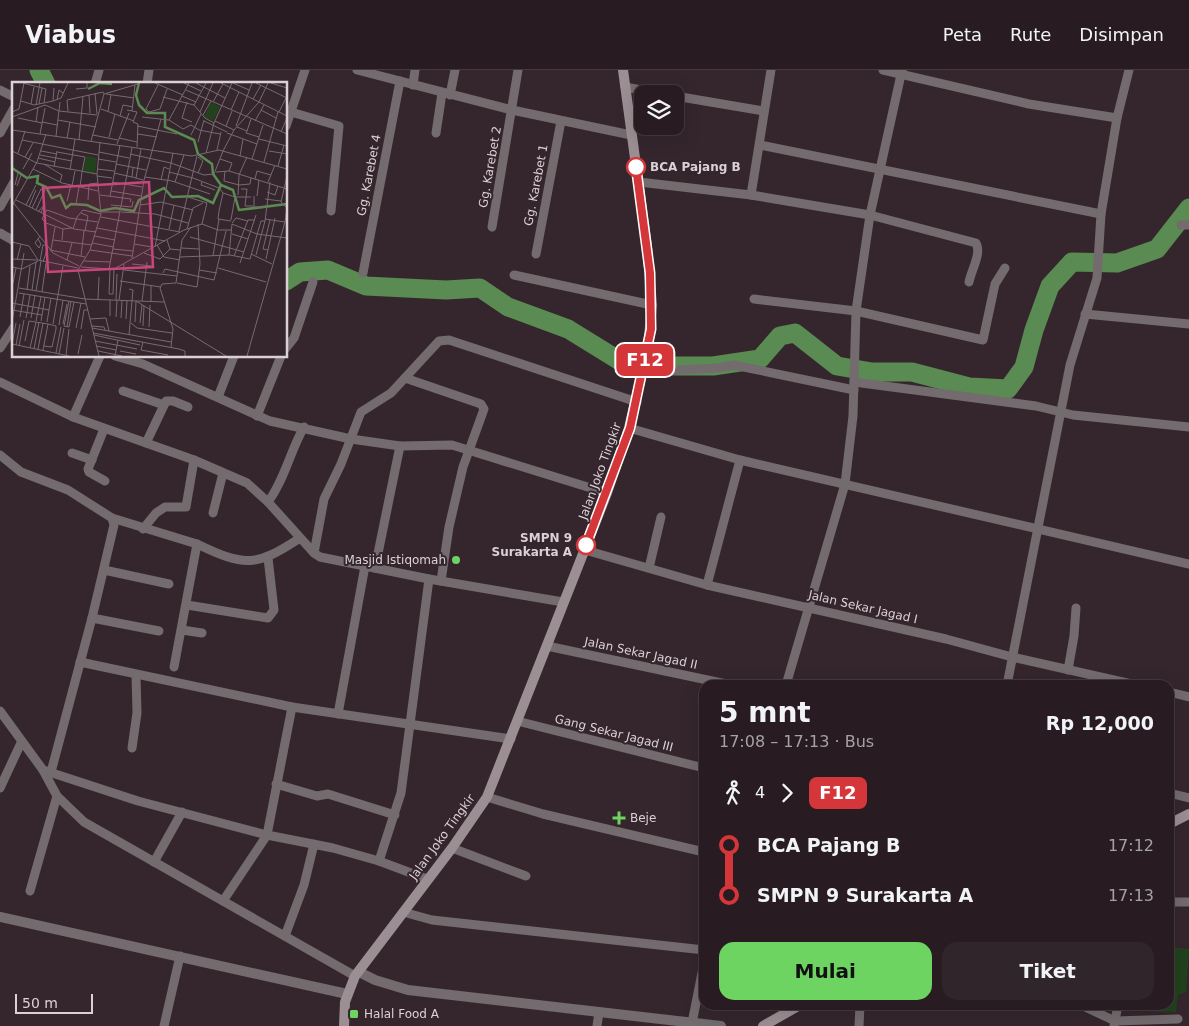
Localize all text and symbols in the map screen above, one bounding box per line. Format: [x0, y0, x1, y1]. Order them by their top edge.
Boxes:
text: Viabus [25, 21, 116, 49]
text: Peta [943, 24, 982, 45]
text: Rute [1010, 24, 1051, 45]
text: Disimpan [1079, 24, 1164, 45]
inset map [12, 82, 288, 358]
map controls [634, 85, 684, 135]
button: layers [634, 85, 684, 135]
street label: Gg. Karebet 2 [476, 125, 504, 209]
street label: Gg. Karebet 4 [354, 133, 384, 217]
street label: Gg. Karebet 1 [521, 143, 551, 227]
marker: BCA Pajang B [626, 157, 646, 177]
place label: BCA Pajang B [650, 160, 741, 174]
line badge: F12 [616, 344, 674, 376]
text: F12 [626, 349, 664, 370]
street label: Jalan Joko Tingkir [576, 420, 624, 522]
place label: SMPN 9 Surakarta A [492, 531, 573, 559]
marker: SMPN 9 Surakarta A [576, 535, 596, 555]
place label: Masjid Istiqomah [345, 553, 446, 567]
marker: Masjid Istiqomah [450, 554, 462, 566]
street label: Jalan Sekar Jagad I [806, 587, 919, 626]
street label: Jalan Sekar Jagad II [582, 634, 699, 672]
text: 5 mnt [719, 696, 811, 729]
street label: Gang Sekar Jagad III [553, 712, 675, 754]
text: Rp 12,000 [1046, 712, 1154, 734]
text: 17:08 – 17:13 · Bus [719, 732, 874, 751]
icon: walk [719, 779, 747, 807]
icon: forward [773, 779, 801, 807]
text: F12 [819, 782, 857, 803]
text: 4 [755, 783, 765, 802]
street label: Jalan Joko Tingkir [406, 791, 478, 883]
marker: Beje [612, 811, 626, 825]
place label: Beje [630, 811, 656, 825]
text: BCA Pajang B [757, 834, 901, 856]
text: 17:12 [1108, 836, 1154, 855]
text: SMPN 9 Surakarta A [757, 884, 973, 906]
text: 17:13 [1108, 886, 1154, 905]
button: Mulai [719, 942, 932, 1000]
button: Tiket [942, 942, 1154, 1000]
scale bar [15, 991, 92, 1014]
text: 50 m [22, 995, 58, 1011]
place label: Halal Food A [364, 1007, 440, 1021]
marker: Halal Food A [348, 1008, 360, 1020]

